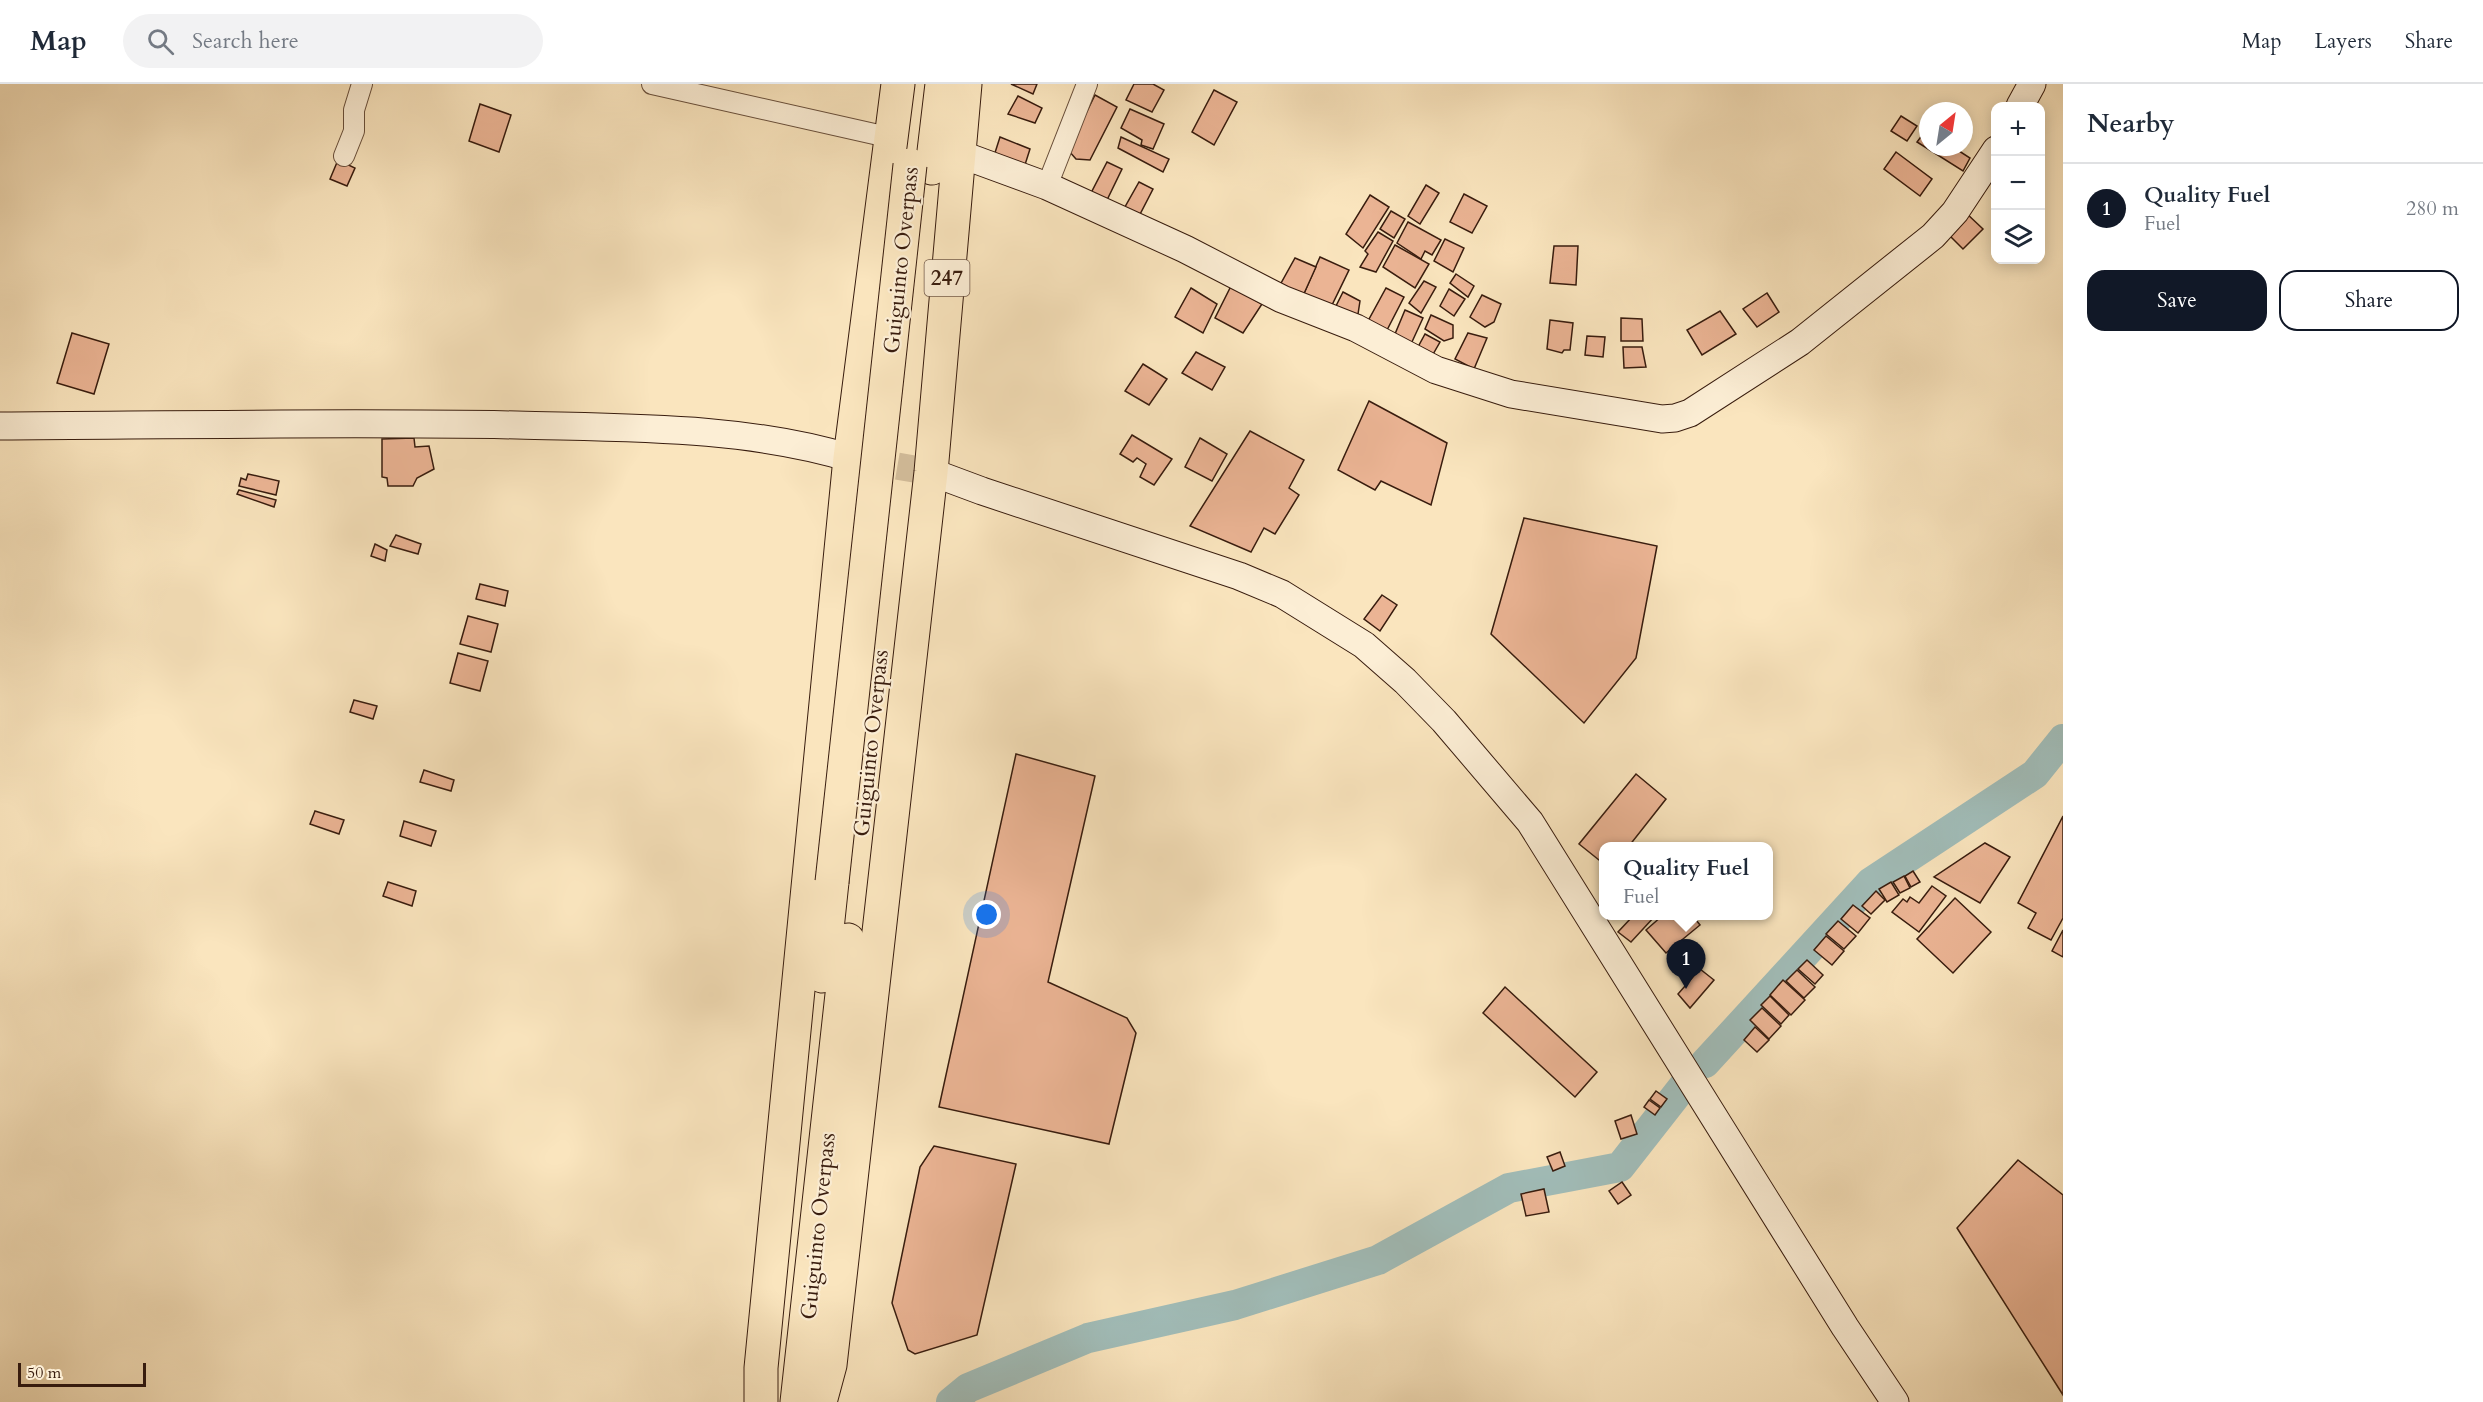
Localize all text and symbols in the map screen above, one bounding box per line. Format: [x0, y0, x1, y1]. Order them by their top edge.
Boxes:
search box [123, 14, 543, 68]
text: Map [30, 22, 87, 60]
icon: search [144, 25, 177, 58]
text: Search here [192, 26, 299, 56]
text: Map [2242, 27, 2282, 56]
text: Layers [2315, 27, 2372, 56]
text: Share [2405, 27, 2453, 56]
north arrow [1919, 102, 1973, 156]
map controls [1991, 102, 2045, 264]
button: + [1991, 102, 2045, 156]
text: Nearby [2087, 106, 2175, 141]
button: − [1991, 156, 2045, 210]
street label: Guiguinto Overpass [876, 165, 926, 355]
text: Quality Fuel [2144, 180, 2270, 210]
text: 1 [2101, 195, 2112, 222]
text: 280 m [2406, 195, 2459, 222]
button: layers [1991, 210, 2045, 264]
text: Fuel [2144, 210, 2181, 237]
road number: 247 [924, 260, 970, 296]
button: Save [2087, 270, 2267, 331]
button: Share [2279, 270, 2459, 331]
street label: Guiguinto Overpass [846, 648, 896, 838]
popup [1599, 842, 1773, 920]
text: Quality Fuel [1623, 853, 1749, 883]
text: Fuel [1623, 883, 1659, 910]
your location [972, 900, 1001, 929]
pin: 1 [1666, 940, 1706, 989]
street label: Guiguinto Overpass [793, 1131, 843, 1321]
scale bar [18, 1360, 146, 1388]
text: 50 m [27, 1362, 61, 1384]

